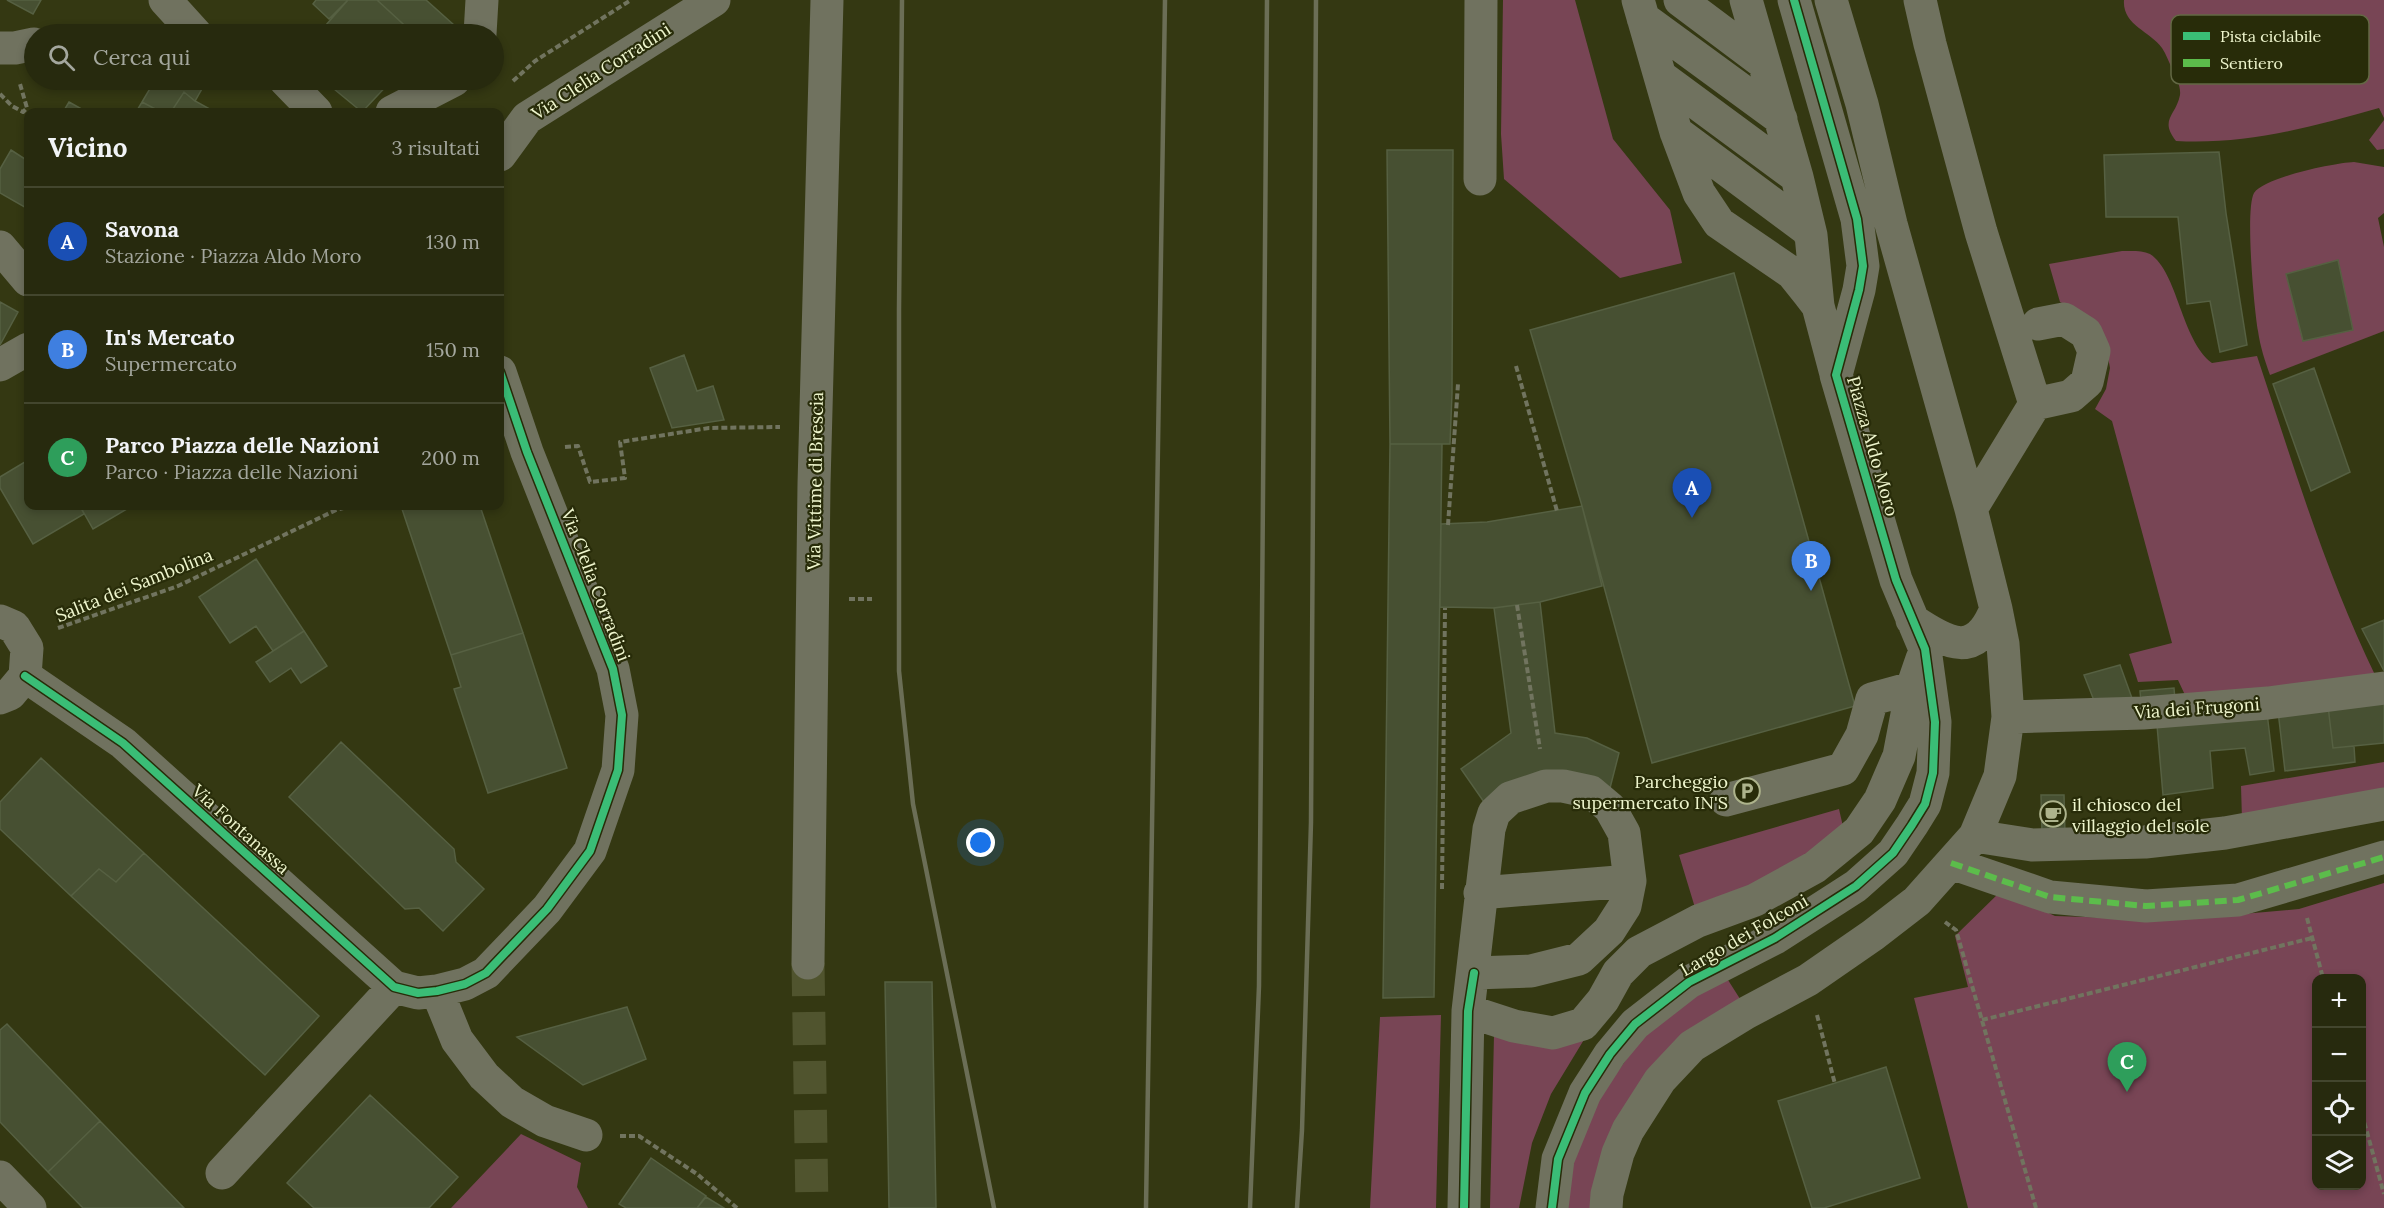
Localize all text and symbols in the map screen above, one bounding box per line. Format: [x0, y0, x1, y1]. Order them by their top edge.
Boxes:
legend [2171, 15, 2369, 84]
street label: Via Clelia Corradini [526, 17, 675, 125]
search box [24, 24, 504, 90]
text: Pista ciclabile [2220, 26, 2322, 46]
icon: search [45, 41, 78, 74]
text: Cerca qui [93, 43, 190, 71]
text: Sentiero [2220, 53, 2283, 73]
text: Vicino [48, 131, 128, 164]
text: 3 risultati [391, 135, 480, 160]
text: Savona [105, 215, 179, 243]
text: A [61, 229, 74, 254]
text: 130 m [426, 229, 480, 254]
text: Stazione · Piazza Aldo Moro [105, 243, 361, 268]
text: In's Mercato [105, 323, 235, 351]
text: B [61, 337, 74, 362]
text: 150 m [426, 337, 480, 362]
text: Supermercato [105, 351, 237, 376]
street label: Piazza Aldo Moro [1842, 373, 1904, 519]
street label: Via Vittime di Brescia [802, 392, 828, 571]
text: Parco Piazza delle Nazioni [105, 431, 380, 459]
text: C [61, 445, 74, 470]
text: 200 m [421, 445, 480, 470]
text: Parco · Piazza delle Nazioni [105, 459, 358, 484]
pin: A [1672, 468, 1712, 518]
street label: Via Clelia Corradini [556, 505, 636, 664]
pin: B [1792, 542, 1830, 591]
street label: Salita dei Sambolina [52, 543, 216, 627]
street label: Via dei Frugoni [2133, 692, 2260, 724]
place label: Parcheggio supermercato IN'S [1572, 770, 1728, 814]
parking icon: Parcheggio supermercato IN'S [1732, 776, 1762, 806]
street label: Via Fontanassa [187, 778, 295, 879]
place label: il chiosco del villaggio del sole [2072, 793, 2210, 837]
cafe icon: il chiosco del villaggio del sole [2038, 799, 2068, 829]
your location [966, 828, 995, 857]
street label: Largo dei Folconi [1676, 889, 1812, 981]
map controls [2312, 974, 2366, 1190]
button: + [2312, 974, 2366, 1028]
button: − [2312, 1028, 2366, 1082]
pin: C [2108, 1042, 2146, 1092]
button: locate [2312, 1082, 2366, 1136]
button: layers [2312, 1136, 2366, 1190]

